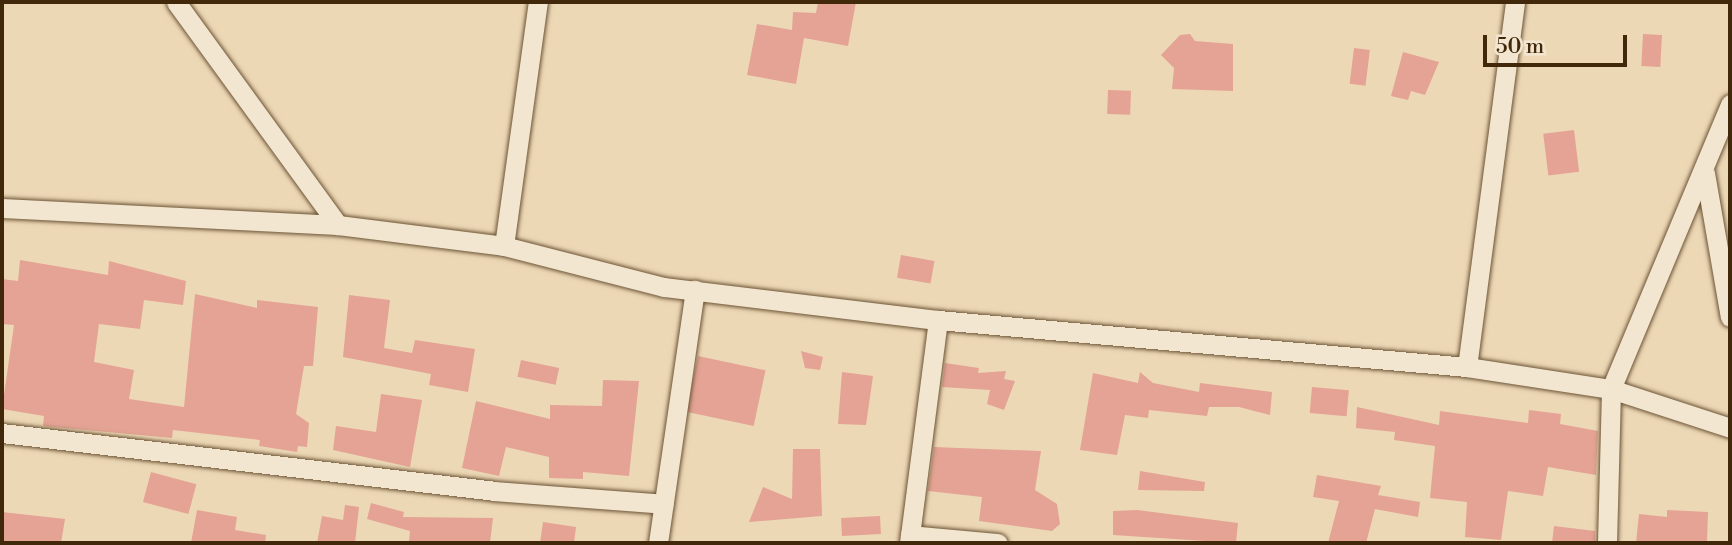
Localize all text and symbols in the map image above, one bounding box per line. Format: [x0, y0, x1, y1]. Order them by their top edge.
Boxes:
scale bar [1487, 21, 1630, 65]
text: 50 m [1496, 34, 1544, 60]

